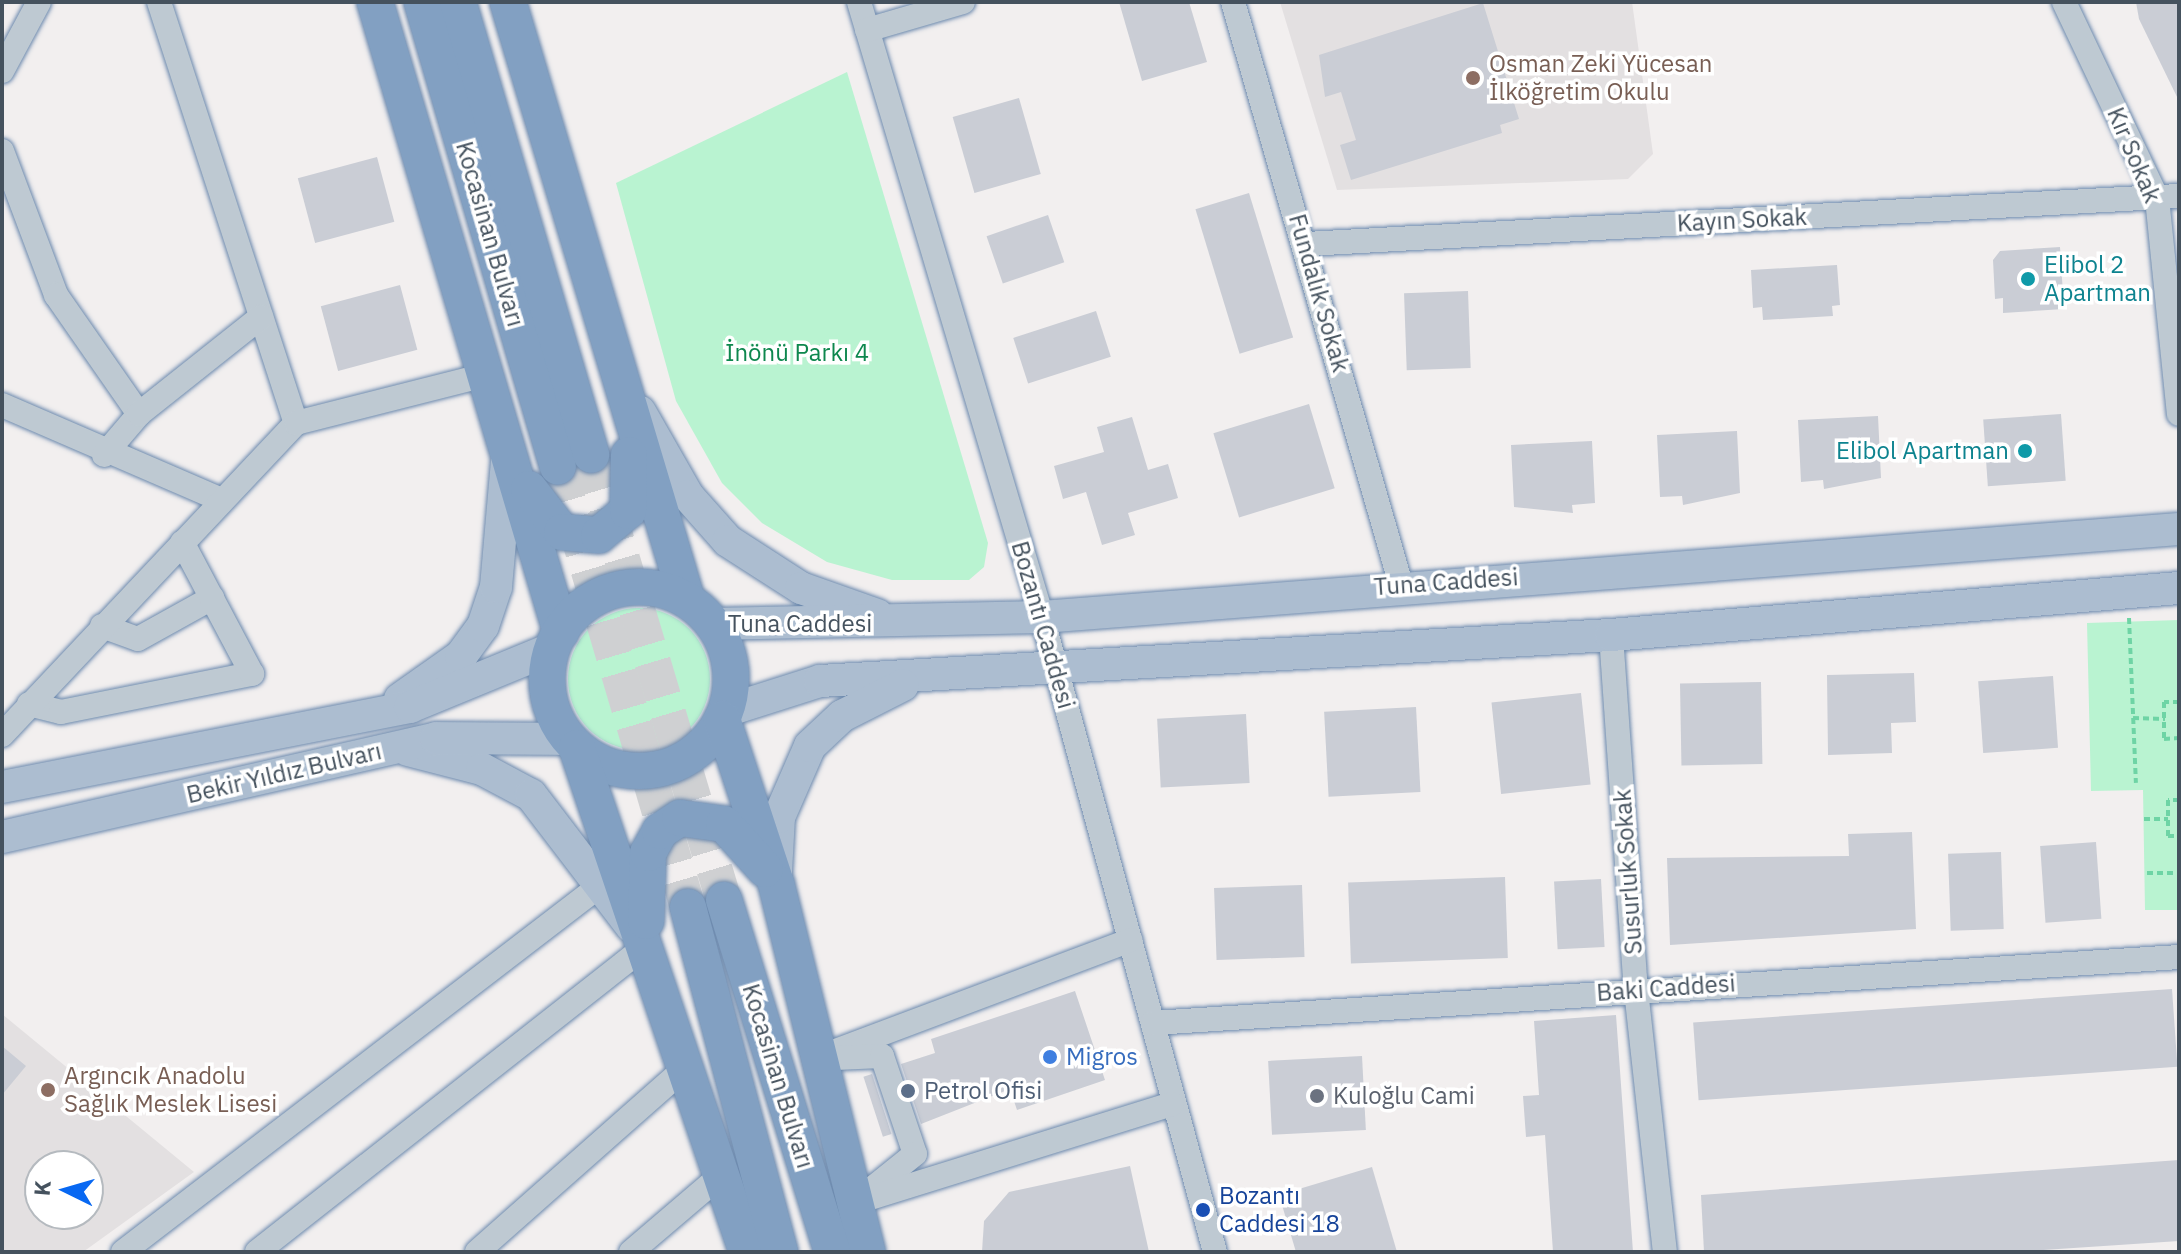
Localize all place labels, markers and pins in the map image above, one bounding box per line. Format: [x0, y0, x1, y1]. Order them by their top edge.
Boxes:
place label: Osman Zeki Yücesan İlköğretim Okulu [1489, 50, 1712, 106]
marker: Osman Zeki Yücesan İlköğretim Okulu [1464, 69, 1482, 87]
place label: Elibol 2 Apartman [2044, 251, 2151, 307]
marker: Elibol 2 Apartman [2019, 270, 2037, 288]
place label: Elibol Apartman [1836, 437, 2009, 465]
marker: Elibol Apartman [2016, 442, 2034, 460]
place label: Migros [1066, 1043, 1138, 1071]
marker: Migros [1041, 1048, 1059, 1066]
place label: Argıncık Anadolu Sağlık Meslek Lisesi [64, 1062, 277, 1118]
place label: Petrol Ofisi [924, 1077, 1042, 1105]
marker: Argıncık Anadolu Sağlık Meslek Lisesi [39, 1081, 57, 1099]
marker: Petrol Ofisi [899, 1082, 917, 1100]
place label: Kuloğlu Cami [1333, 1082, 1475, 1110]
marker: Kuloğlu Cami [1308, 1087, 1326, 1105]
place label: Bozantı Caddesi 18 [1219, 1182, 1340, 1238]
marker: Bozantı Caddesi 18 [1194, 1201, 1212, 1219]

